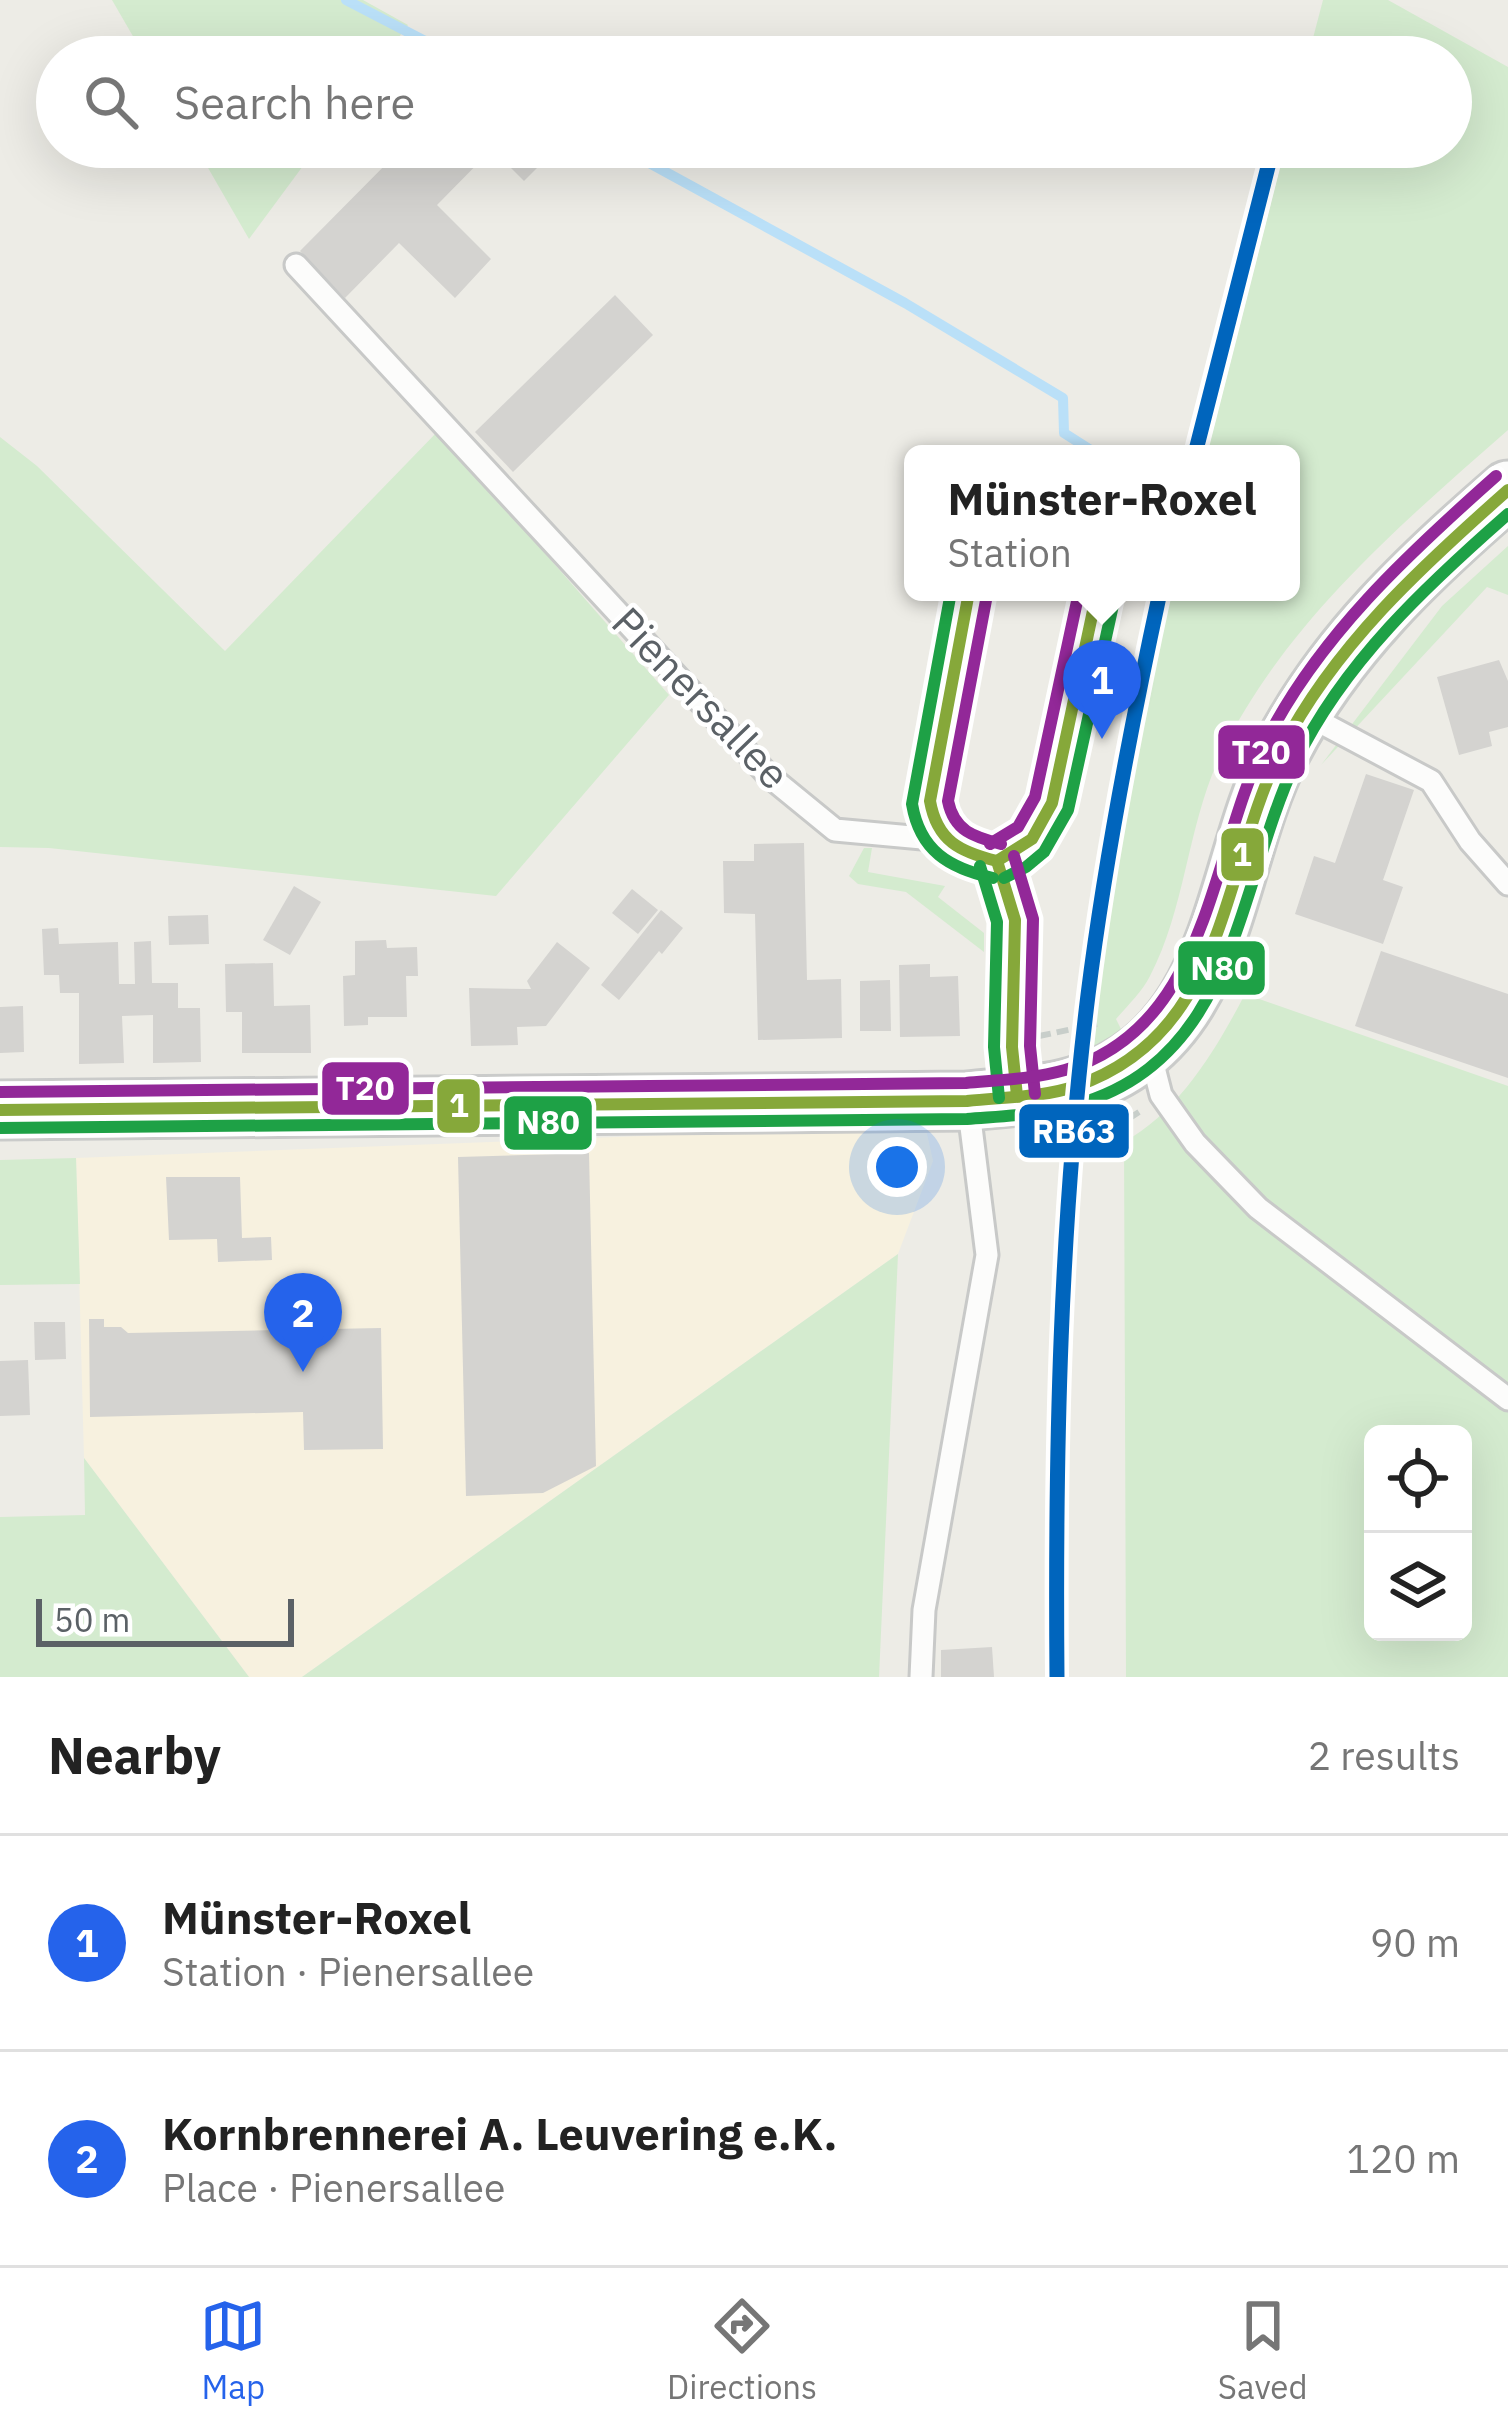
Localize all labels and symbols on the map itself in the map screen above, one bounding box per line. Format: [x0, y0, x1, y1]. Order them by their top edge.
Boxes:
street label: Pienersallee [601, 595, 802, 801]
pin: 1 [1063, 640, 1141, 739]
line badge: T20 [1216, 723, 1307, 781]
text: T20 [1232, 730, 1290, 773]
line badge: 1 [1219, 826, 1266, 883]
text: 1 [1232, 832, 1252, 875]
line badge: N80 [1176, 939, 1267, 997]
text: N80 [1190, 946, 1254, 989]
line badge: T20 [320, 1060, 411, 1117]
text: T20 [336, 1066, 394, 1109]
line badge: 1 [435, 1077, 482, 1135]
text: 1 [449, 1083, 469, 1126]
line badge: N80 [502, 1094, 594, 1152]
text: N80 [516, 1100, 580, 1143]
line badge: RB63 [1017, 1102, 1131, 1160]
text: RB63 [1032, 1109, 1116, 1152]
your location [867, 1137, 927, 1197]
pin: 2 [264, 1273, 342, 1372]
scale bar [36, 1593, 294, 1646]

